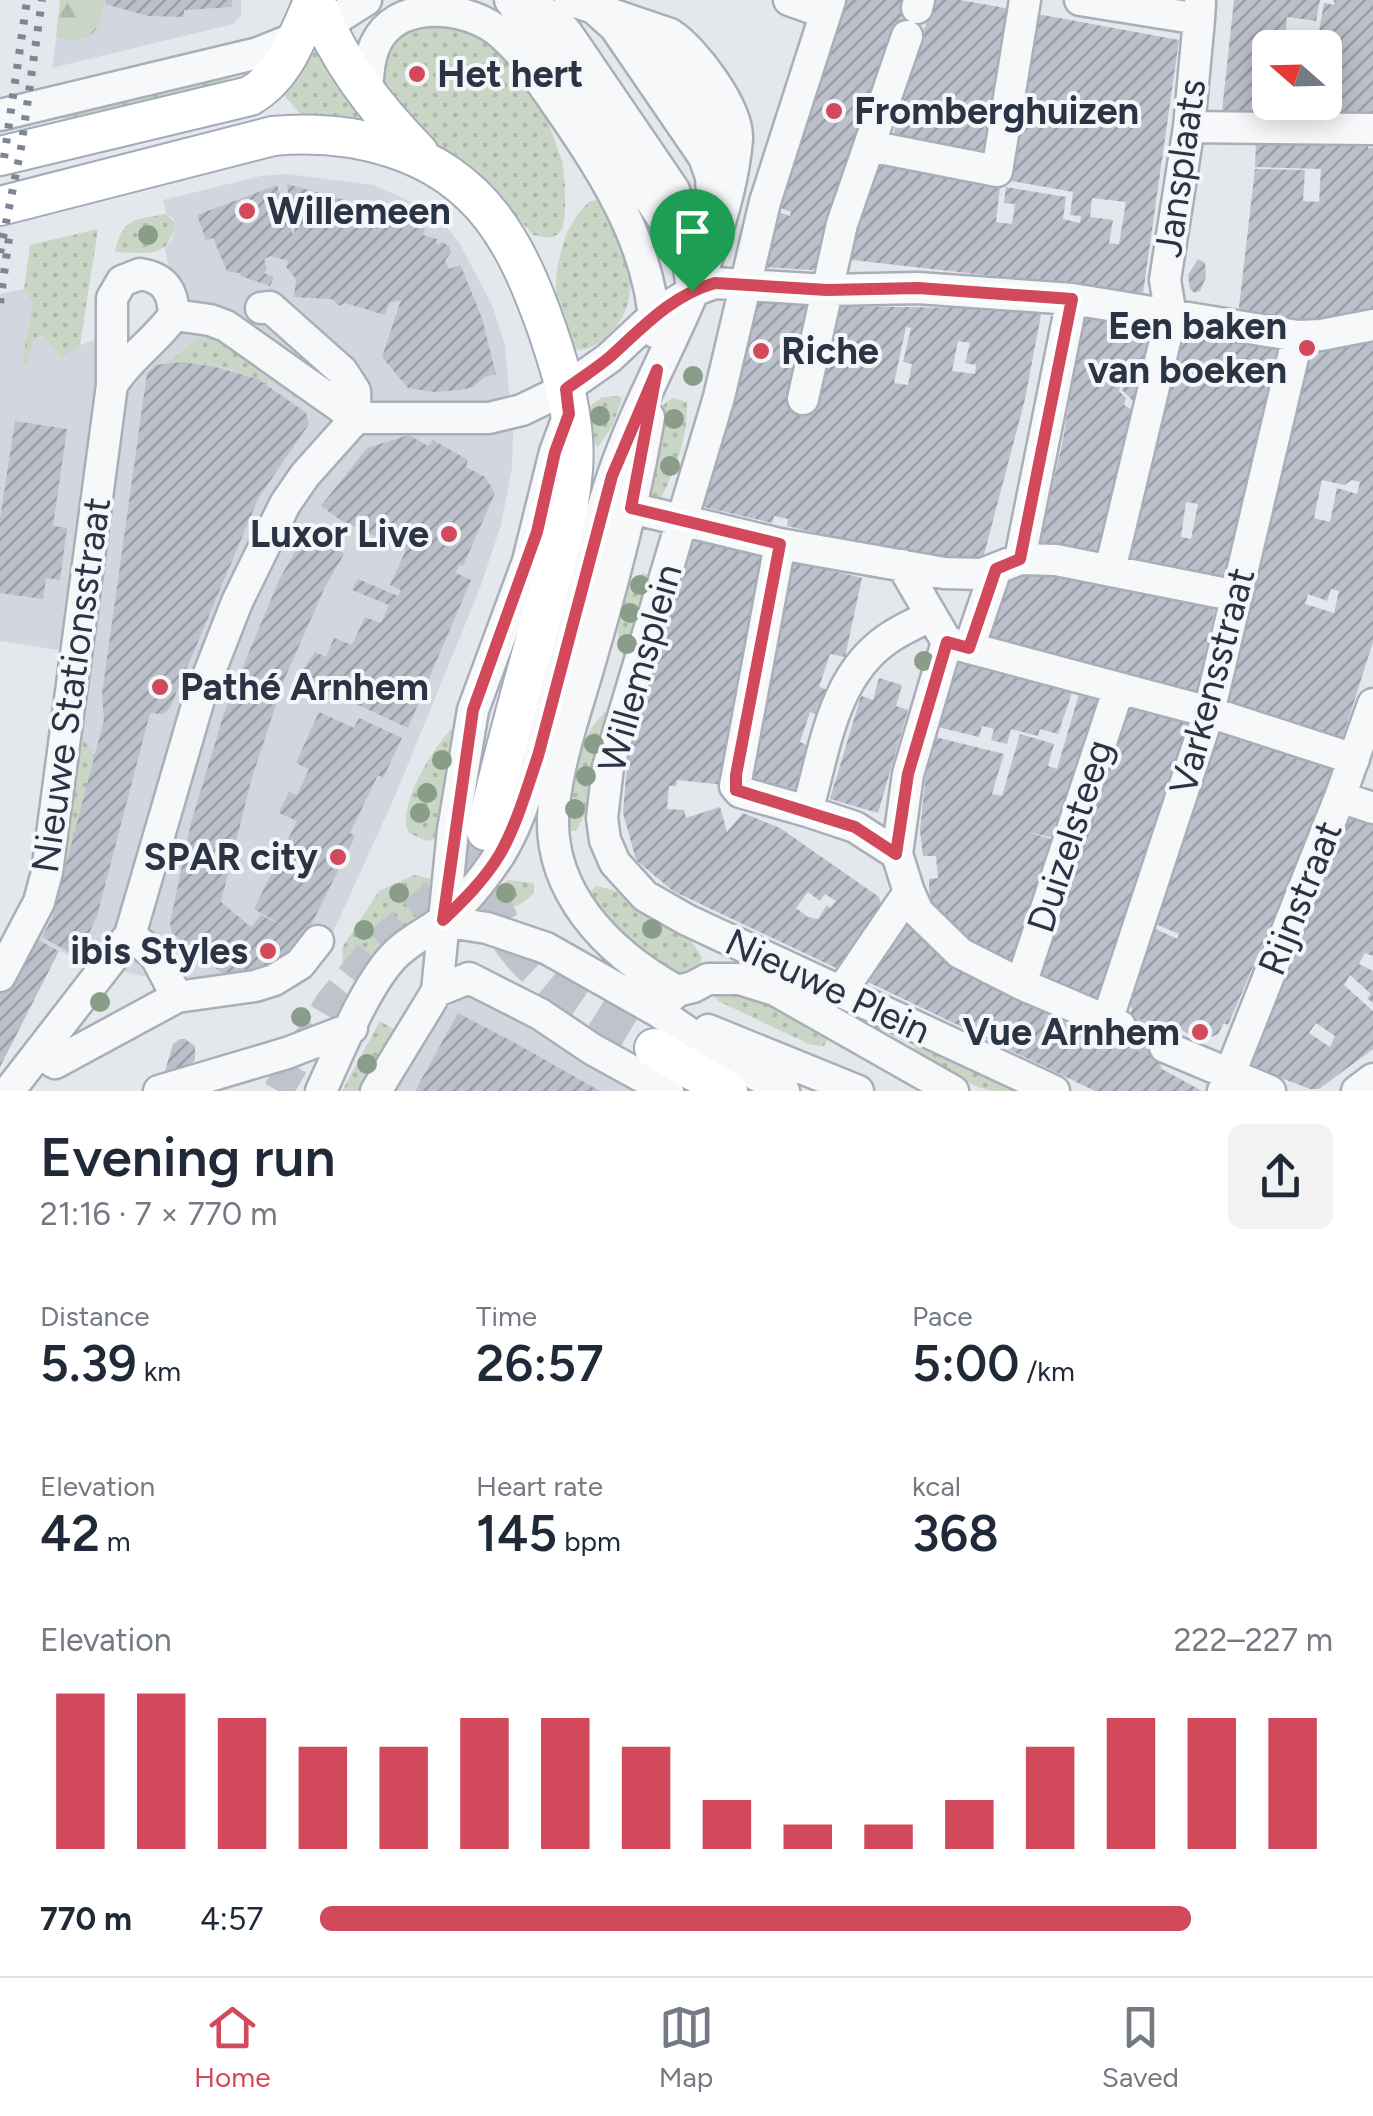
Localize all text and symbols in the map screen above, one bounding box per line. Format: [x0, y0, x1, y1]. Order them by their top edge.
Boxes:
north arrow [1252, 30, 1342, 120]
map controls [1252, 30, 1342, 120]
place label: Het hert [437, 51, 583, 97]
marker: Het hert [406, 63, 428, 85]
street label: Jansplaats [1145, 76, 1215, 260]
place label: Fromberghuizen [854, 88, 1139, 134]
marker: Fromberghuizen [823, 100, 845, 122]
place label: Willemeen [267, 188, 451, 234]
pin [650, 189, 735, 292]
marker: Willemeen [236, 200, 258, 222]
icon: arrive [665, 204, 720, 259]
place label: Een baken van boeken [1088, 303, 1287, 393]
place label: Riche [781, 328, 879, 374]
marker: Een baken van boeken [1296, 337, 1318, 359]
marker: Riche [750, 340, 772, 362]
street label: Nieuwe Stationsstraat [22, 494, 120, 876]
place label: Luxor Live [250, 511, 429, 557]
marker: Luxor Live [438, 523, 460, 545]
street label: Willemsplein [588, 559, 692, 777]
street label: Varkensstraat [1160, 563, 1264, 799]
place label: Pathé Arnhem [180, 664, 429, 710]
marker: Pathé Arnhem [149, 676, 171, 698]
street label: Duizelsteeg [1017, 734, 1123, 938]
street label: Rijnstraat [1248, 814, 1352, 982]
place label: SPAR city [143, 834, 318, 880]
marker: SPAR city [327, 846, 349, 868]
street label: Nieuwe Plein [718, 918, 938, 1054]
place label: ibis Styles [70, 928, 248, 974]
marker: ibis Styles [257, 940, 279, 962]
place label: Vue Arnhem [963, 1009, 1180, 1055]
marker: Vue Arnhem [1189, 1021, 1211, 1043]
text: Evening run [40, 1124, 336, 1190]
button: share [1228, 1124, 1333, 1229]
text: 21:16 · 7 × 770 m [40, 1195, 277, 1233]
text: Distance [40, 1299, 150, 1333]
text: Time [476, 1299, 537, 1333]
text: Pace [912, 1299, 973, 1333]
text: 5.39 [40, 1333, 137, 1394]
text: 26:57 [476, 1333, 604, 1394]
text: 5:00 [912, 1333, 1020, 1394]
text: km [137, 1354, 181, 1388]
text: /km [1020, 1354, 1075, 1388]
text: Elevation [40, 1469, 155, 1503]
text: Heart rate [476, 1469, 603, 1503]
text: kcal [912, 1469, 961, 1503]
text: 42 [40, 1503, 100, 1564]
text: 145 [476, 1503, 557, 1564]
text: 368 [912, 1503, 999, 1564]
text: m [100, 1524, 131, 1558]
text: bpm [557, 1524, 621, 1558]
text: Elevation [40, 1621, 172, 1659]
text: 222–227 m [1174, 1621, 1333, 1659]
text: 770 m [40, 1900, 132, 1938]
text: 4:57 [200, 1900, 264, 1938]
tab: Home [194, 2000, 270, 2094]
tab: Map [659, 2000, 714, 2094]
tab: Saved [1102, 2000, 1179, 2094]

